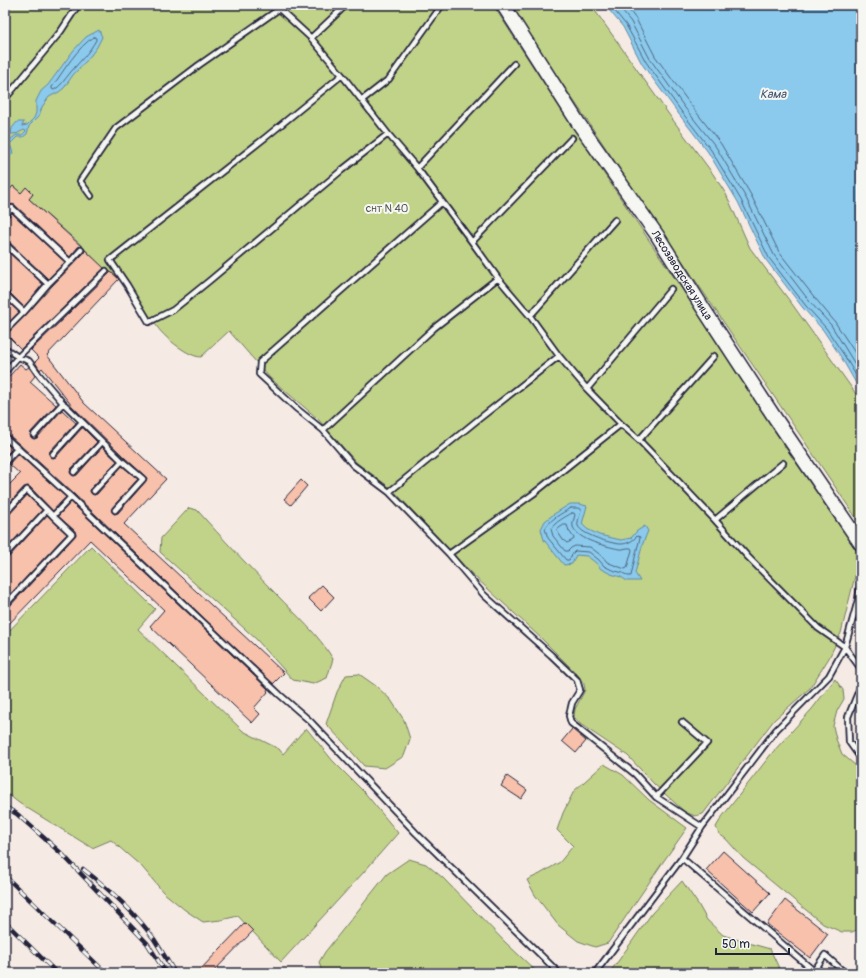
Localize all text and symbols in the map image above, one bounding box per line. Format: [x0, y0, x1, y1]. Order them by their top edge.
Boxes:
water label: Кама [760, 87, 787, 102]
park label: снт N 40 [366, 202, 408, 215]
street label: Лесозаводская улица [648, 227, 715, 322]
scale bar [716, 930, 789, 956]
text: 50 m [722, 937, 750, 952]

